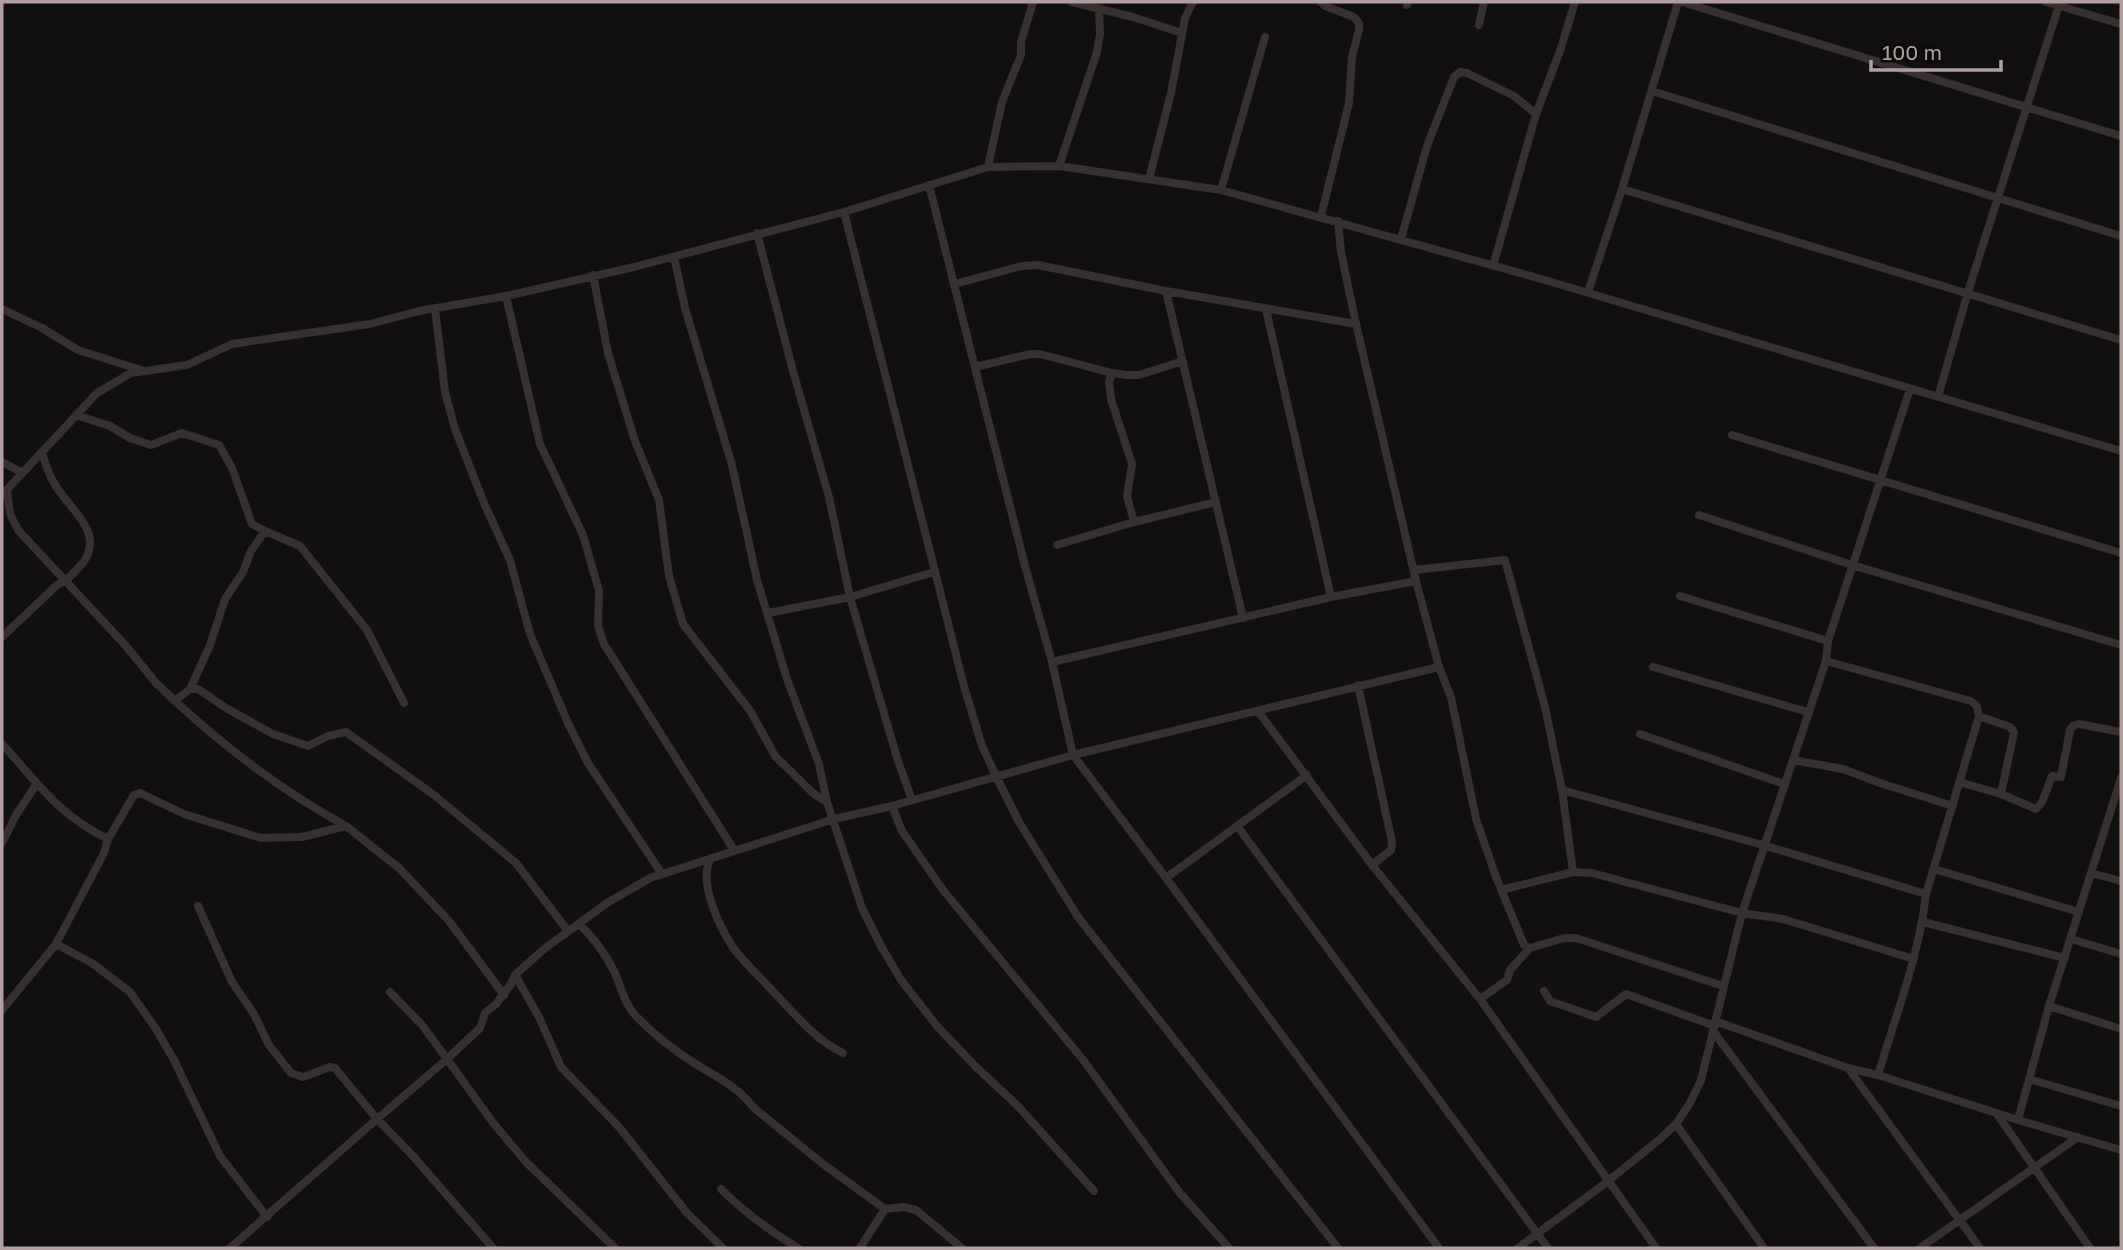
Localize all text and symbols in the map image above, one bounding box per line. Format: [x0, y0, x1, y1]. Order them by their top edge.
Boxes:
scale bar [1871, 28, 2000, 72]
text: 100 m [1882, 39, 1942, 65]

